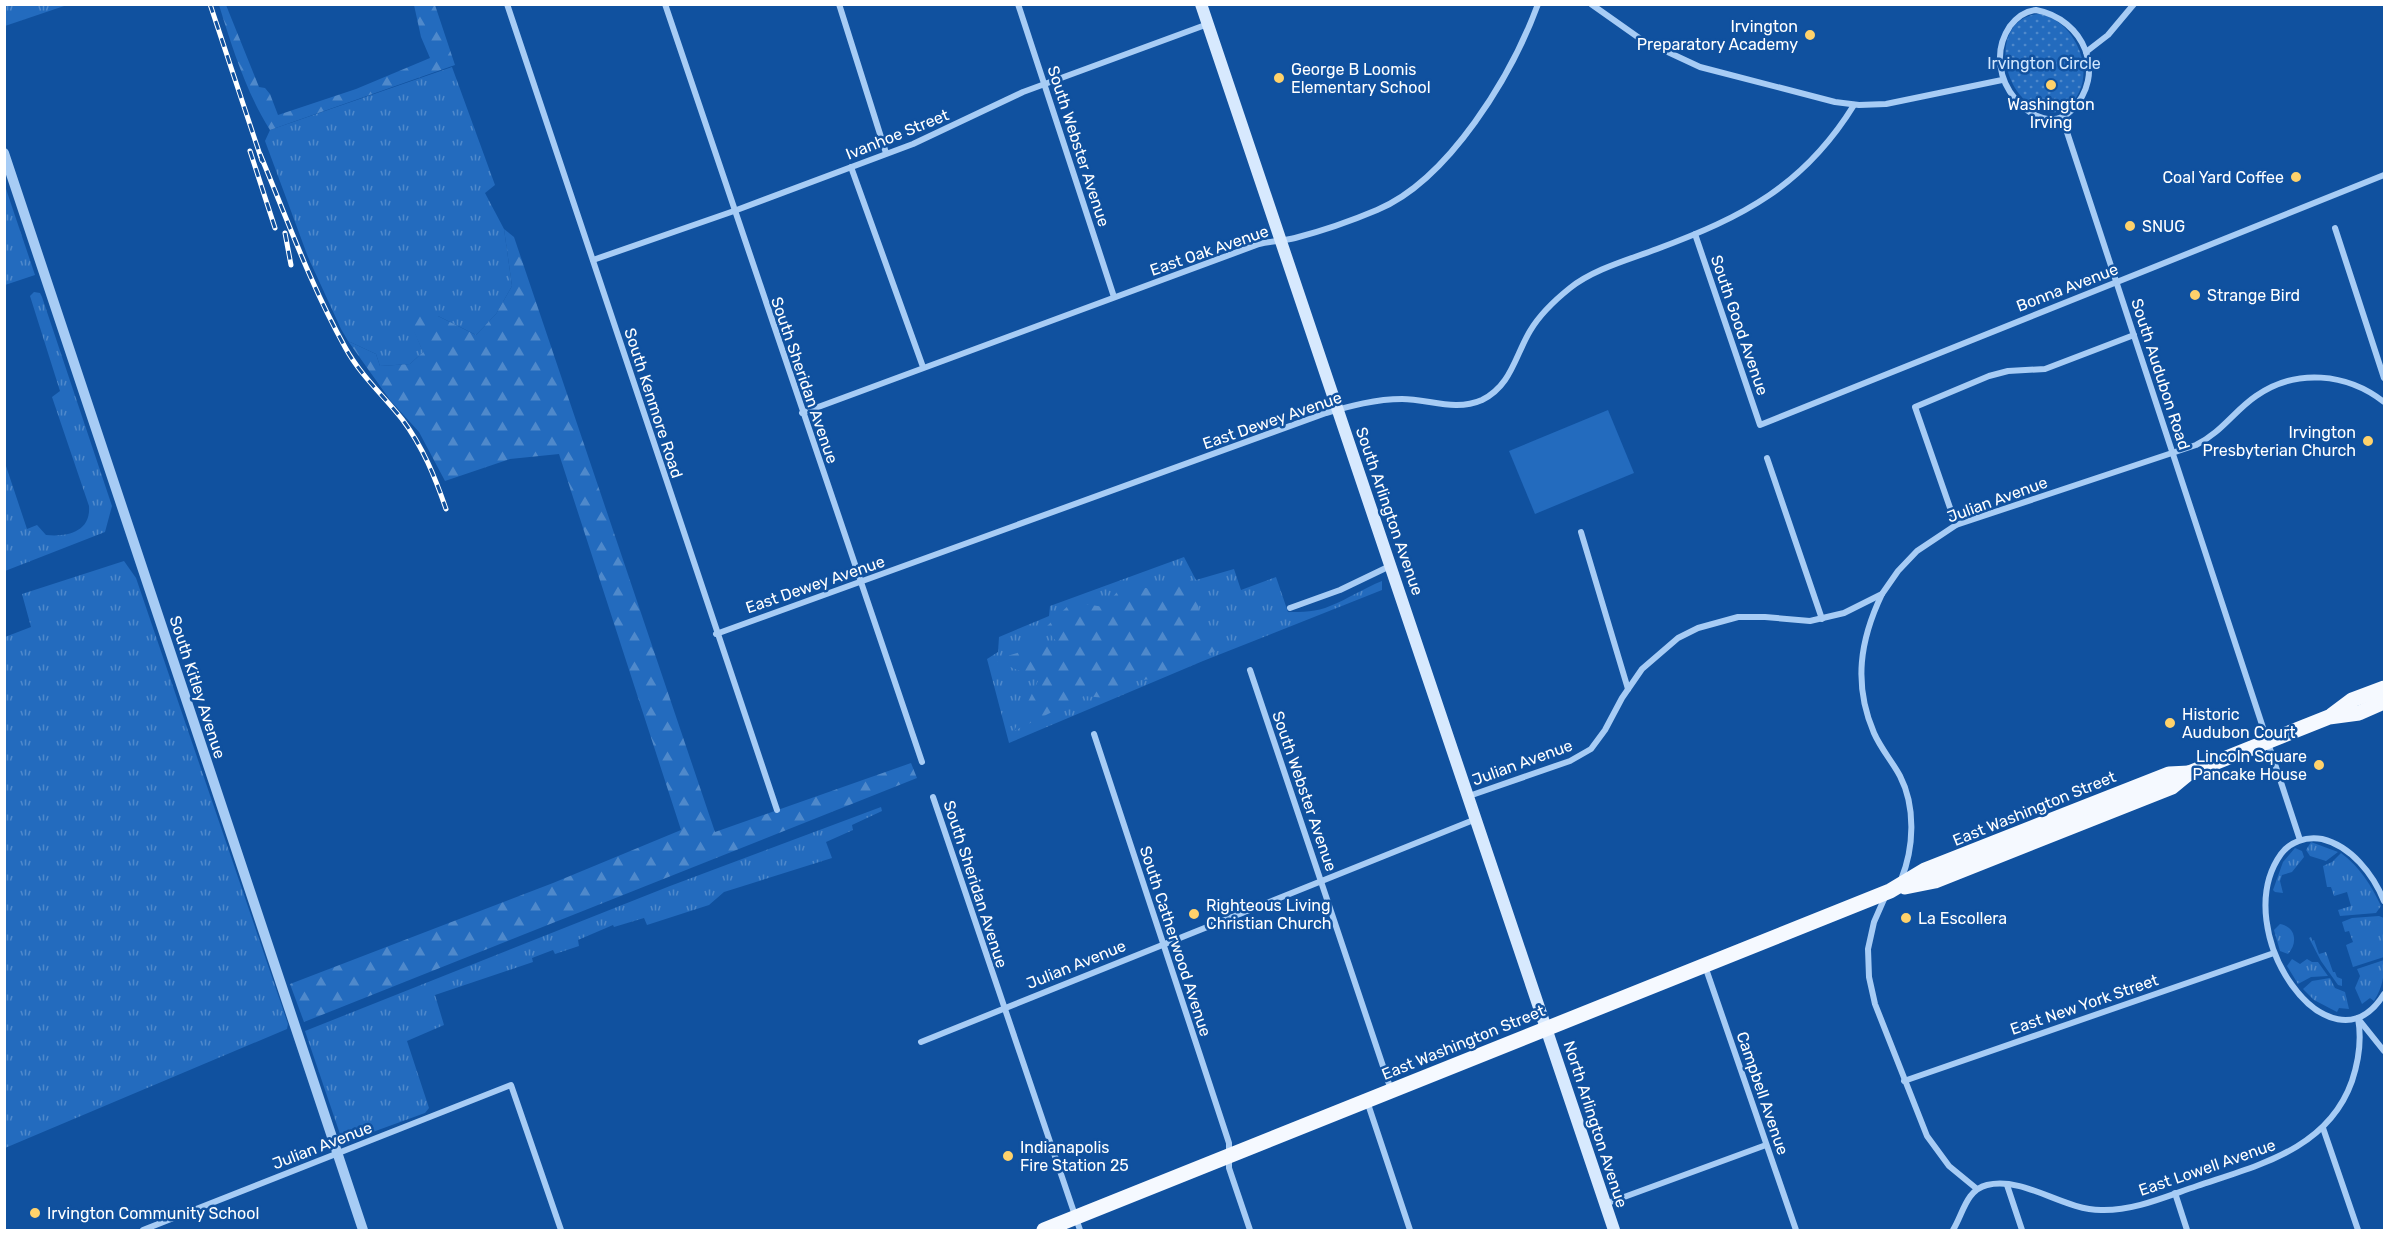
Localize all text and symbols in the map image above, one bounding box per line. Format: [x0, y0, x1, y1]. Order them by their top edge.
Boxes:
place label: Irvington Preparatory Academy [1637, 17, 1798, 54]
marker: Irvington Preparatory Academy [1803, 28, 1817, 42]
park label: Irvington Circle [1987, 54, 2101, 73]
place label: George B Loomis Elementary School [1291, 60, 1431, 97]
street label: South Webster Avenue [1044, 63, 1114, 229]
marker: George B Loomis Elementary School [1272, 71, 1286, 85]
marker: Washington Irving [2044, 78, 2058, 92]
place label: Washington Irving [2007, 95, 2095, 132]
street label: Ivanhoe Street [843, 105, 952, 164]
place label: Coal Yard Coffee [2162, 168, 2284, 187]
marker: Coal Yard Coffee [2289, 170, 2303, 184]
place label: SNUG [2142, 217, 2185, 236]
marker: SNUG [2123, 219, 2137, 233]
street label: East Oak Avenue [1147, 221, 1271, 280]
street label: South Good Avenue [1707, 253, 1772, 398]
street label: Bonna Avenue [2014, 259, 2121, 316]
place label: Strange Bird [2207, 286, 2300, 305]
marker: Strange Bird [2188, 288, 2202, 302]
street label: South Sheridan Avenue [767, 294, 842, 466]
street label: South Audubon Road [2127, 296, 2194, 452]
street label: South Kenmore Road [620, 326, 687, 481]
street label: East Dewey Avenue [1200, 388, 1344, 453]
place label: Irvington Presbyterian Church [2202, 423, 2356, 460]
street label: South Arlington Avenue [1352, 425, 1427, 598]
marker: Irvington Presbyterian Church [2361, 434, 2375, 448]
street label: Julian Avenue [1944, 472, 2050, 526]
street label: East Dewey Avenue [743, 552, 887, 617]
street label: South Kitley Avenue [165, 613, 230, 761]
place label: Historic Audubon Court [2182, 705, 2296, 742]
street label: South Webster Avenue [1268, 709, 1341, 874]
marker: Historic Audubon Court [2163, 716, 2177, 730]
street label: Julian Avenue [1469, 735, 1575, 789]
place label: Lincoln Square Pancake House [2193, 747, 2307, 784]
marker: Lincoln Square Pancake House [2312, 758, 2326, 772]
street label: East Washington Street [1950, 767, 2119, 850]
street label: South Sheridan Avenue [939, 798, 1012, 970]
street label: South Catherwood Avenue [1136, 843, 1215, 1039]
place label: Righteous Living Christian Church [1206, 896, 1332, 933]
marker: Righteous Living Christian Church [1187, 907, 1201, 921]
place label: La Escollera [1918, 909, 2007, 928]
marker: La Escollera [1899, 911, 1913, 925]
street label: Julian Avenue [1024, 936, 1129, 993]
street label: East New York Street [2008, 970, 2161, 1039]
street label: East Washington Street [1379, 1001, 1548, 1084]
street label: Campbell Avenue [1733, 1029, 1793, 1157]
street label: North Arlington Avenue [1560, 1038, 1632, 1210]
street label: Julian Avenue [270, 1118, 375, 1173]
street label: East Lowell Avenue [2136, 1135, 2278, 1200]
place label: Indianapolis Fire Station 25 [1020, 1138, 1129, 1175]
marker: Indianapolis Fire Station 25 [1001, 1149, 1015, 1163]
place label: Irvington Community School [47, 1204, 259, 1223]
marker: Irvington Community School [28, 1206, 42, 1220]

